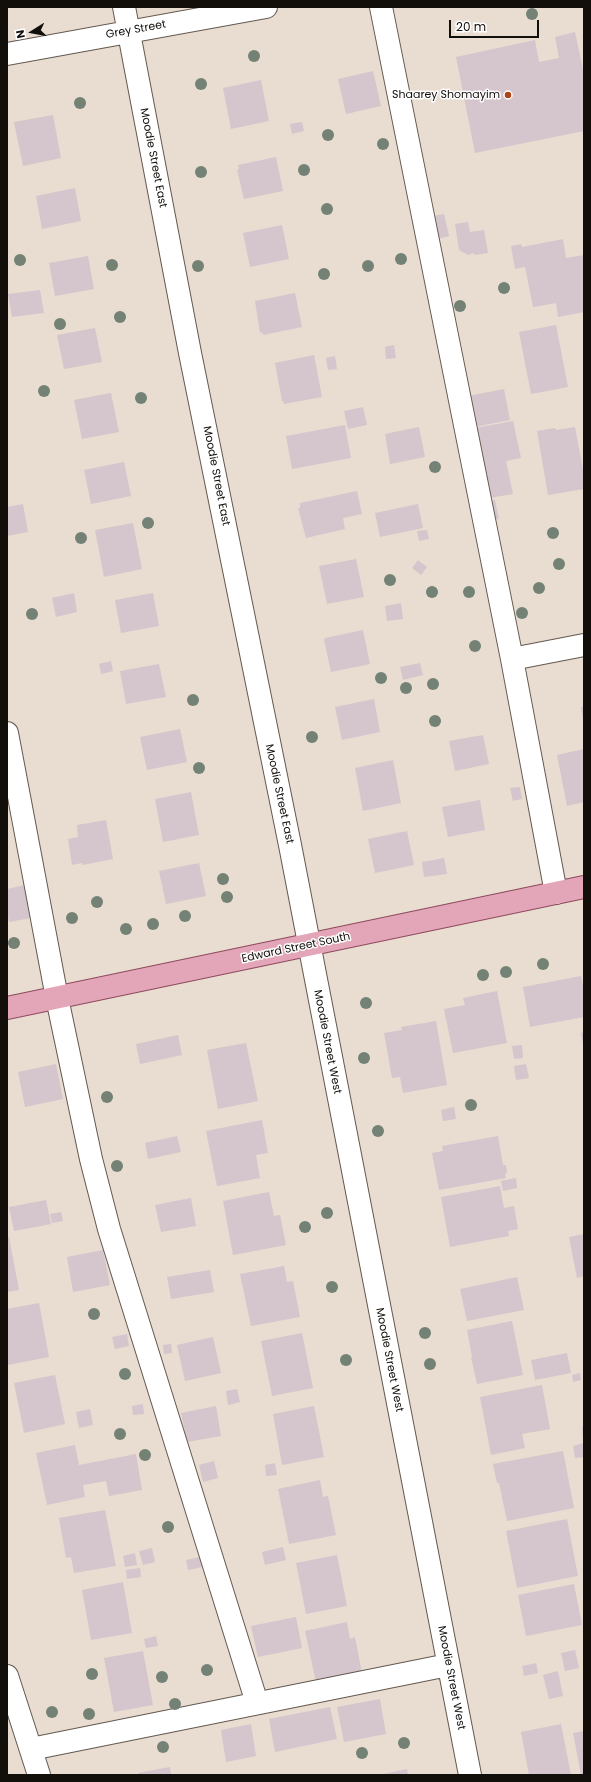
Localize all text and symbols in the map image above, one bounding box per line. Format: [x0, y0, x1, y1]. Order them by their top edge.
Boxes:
north arrow [12, 12, 52, 52]
scale bar [451, 12, 541, 38]
street label: Grey Street [105, 18, 167, 42]
text: 20 m [456, 18, 486, 35]
text: N [12, 29, 29, 40]
place label: Shaarey Shomayim [392, 88, 500, 102]
marker: Shaarey Shomayim [503, 90, 513, 100]
street label: Moodie Street East [137, 107, 169, 209]
street label: Moodie Street East [200, 425, 232, 527]
street label: Moodie Street East [262, 743, 296, 845]
street label: Edward Street South [240, 930, 352, 966]
street label: Moodie Street West [310, 989, 344, 1095]
street label: Moodie Street West [372, 1307, 406, 1413]
street label: Moodie Street West [434, 1625, 468, 1731]

